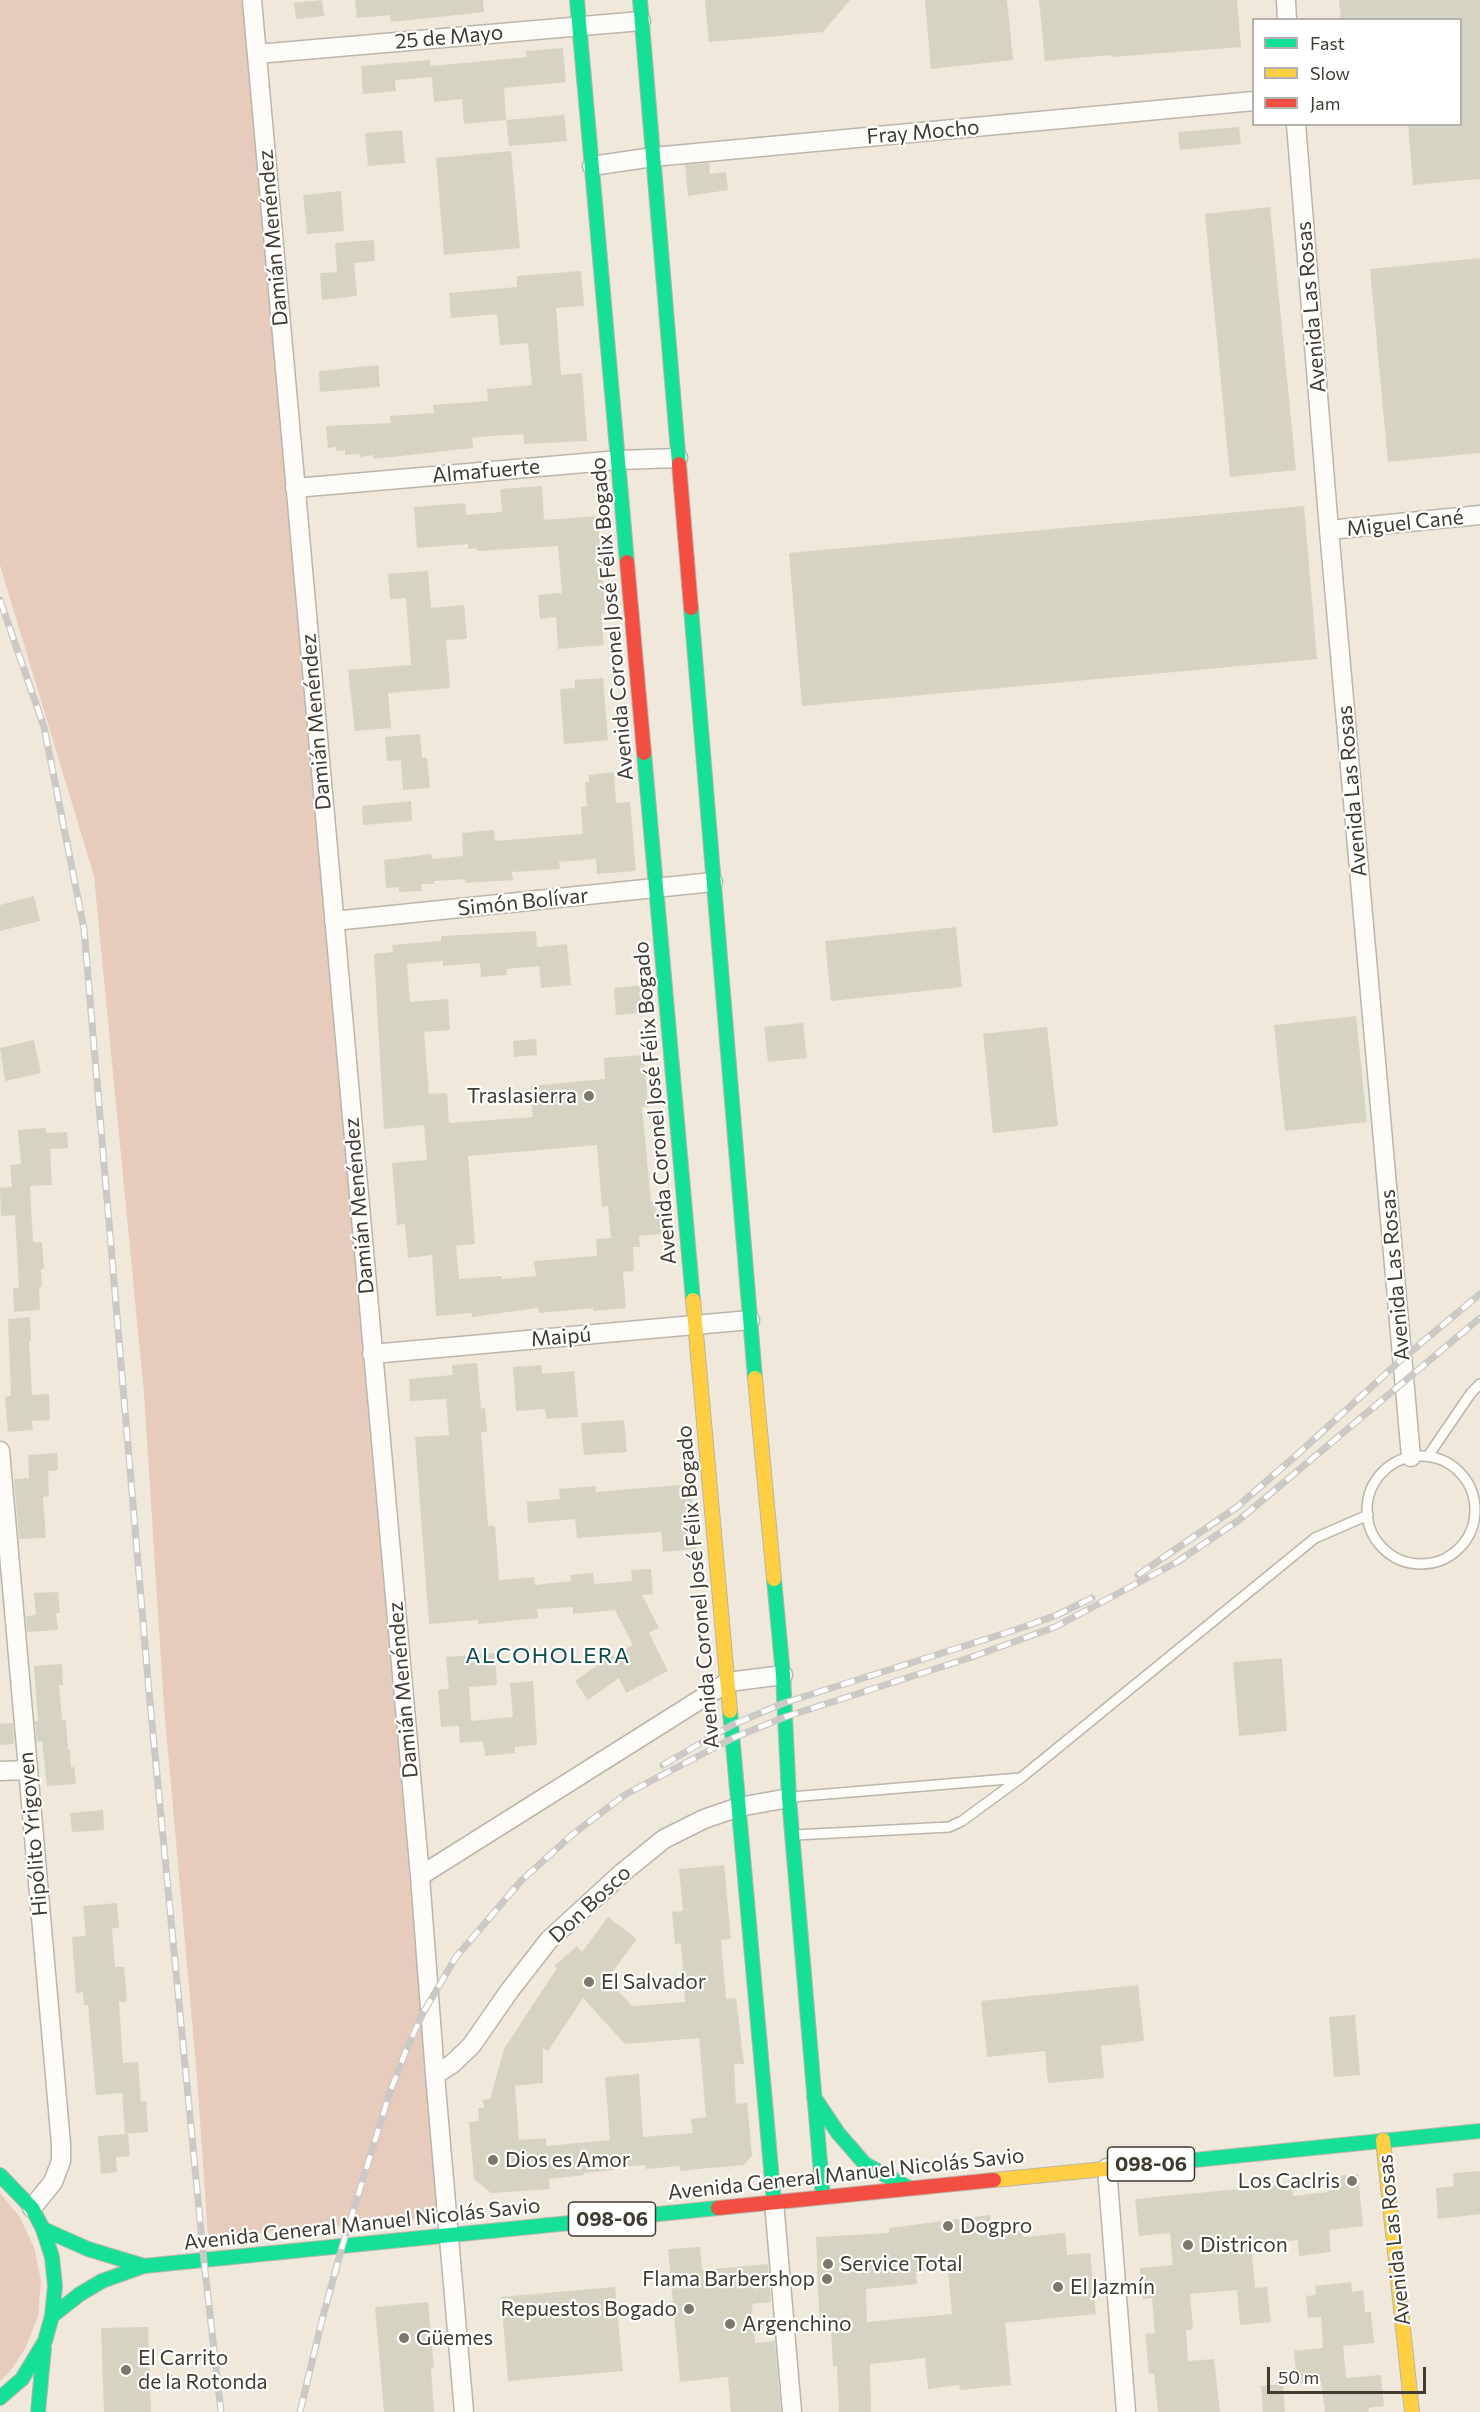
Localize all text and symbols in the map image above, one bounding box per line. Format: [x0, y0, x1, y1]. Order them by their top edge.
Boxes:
legend [1252, 18, 1462, 126]
street label: 25 de Mayo [394, 20, 504, 54]
text: Fast [1310, 32, 1345, 54]
text: Slow [1310, 62, 1350, 84]
text: Jam [1310, 92, 1340, 114]
street label: Fray Mocho [866, 115, 980, 149]
street label: Damián Menéndez [253, 149, 293, 327]
street label: Avenida Las Rosas [1291, 220, 1331, 394]
street label: Almafuerte [431, 454, 541, 488]
street label: Avenida Coronel José Félix Bogado [585, 456, 639, 782]
street label: Miguel Cané [1345, 504, 1465, 542]
street label: Damián Menéndez [296, 633, 336, 811]
street label: Avenida Las Rosas [1332, 704, 1372, 878]
street label: Simón Bolívar [456, 883, 590, 921]
street label: Avenida Coronel José Félix Bogado [628, 940, 682, 1266]
place label: Traslasierra [467, 1083, 577, 1109]
marker: Traslasierra [582, 1089, 596, 1103]
street label: Damián Menéndez [339, 1117, 379, 1295]
street label: Avenida Las Rosas [1375, 1188, 1415, 1362]
street label: Maipú [530, 1322, 592, 1352]
street label: Avenida Coronel José Félix Bogado [671, 1424, 725, 1750]
street label: Damián Menéndez [383, 1601, 423, 1779]
district label: ALCOHOLERA [465, 1643, 631, 1669]
street label: Hipólito Yrigoyen [13, 1751, 53, 1917]
street label: Don Bosco [544, 1860, 636, 1948]
place label: El Salvador [601, 1969, 706, 1995]
marker: El Salvador [582, 1975, 596, 1989]
street label: Avenida General Manuel Nicolás Savio [666, 2143, 1026, 2205]
place label: Dios es Amor [505, 2147, 630, 2173]
road number: 098-06 [1108, 2147, 1194, 2181]
marker: Dios es Amor [486, 2153, 500, 2167]
street label: Avenida Las Rosas [1372, 2153, 1416, 2327]
place label: Los Caclris [1238, 2168, 1340, 2194]
marker: Los Caclris [1345, 2174, 1359, 2188]
street label: Avenida General Manuel Nicolás Savio [182, 2193, 542, 2255]
road number: 098-06 [568, 2202, 656, 2236]
place label: Dogpro [960, 2213, 1032, 2239]
marker: Dogpro [941, 2219, 955, 2233]
place label: Districon [1200, 2232, 1288, 2258]
marker: Districon [1181, 2238, 1195, 2252]
place label: Service Total [840, 2251, 963, 2277]
marker: Service Total [821, 2257, 835, 2271]
place label: Flama Barbershop [642, 2266, 815, 2292]
marker: Flama Barbershop [820, 2272, 834, 2286]
place label: El Jazmín [1070, 2274, 1155, 2300]
marker: El Jazmín [1051, 2280, 1065, 2294]
place label: Repuestos Bogado [500, 2296, 677, 2322]
marker: Repuestos Bogado [682, 2302, 696, 2316]
place label: Argenchino [742, 2311, 852, 2337]
marker: Argenchino [723, 2317, 737, 2331]
place label: Güemes [416, 2325, 493, 2351]
marker: Güemes [397, 2331, 411, 2345]
place label: El Carrito de la Rotonda [138, 2345, 267, 2395]
scale bar [1270, 2355, 1429, 2393]
marker: El Carrito de la Rotonda [119, 2363, 133, 2377]
text: 50 m [1278, 2366, 1319, 2388]

